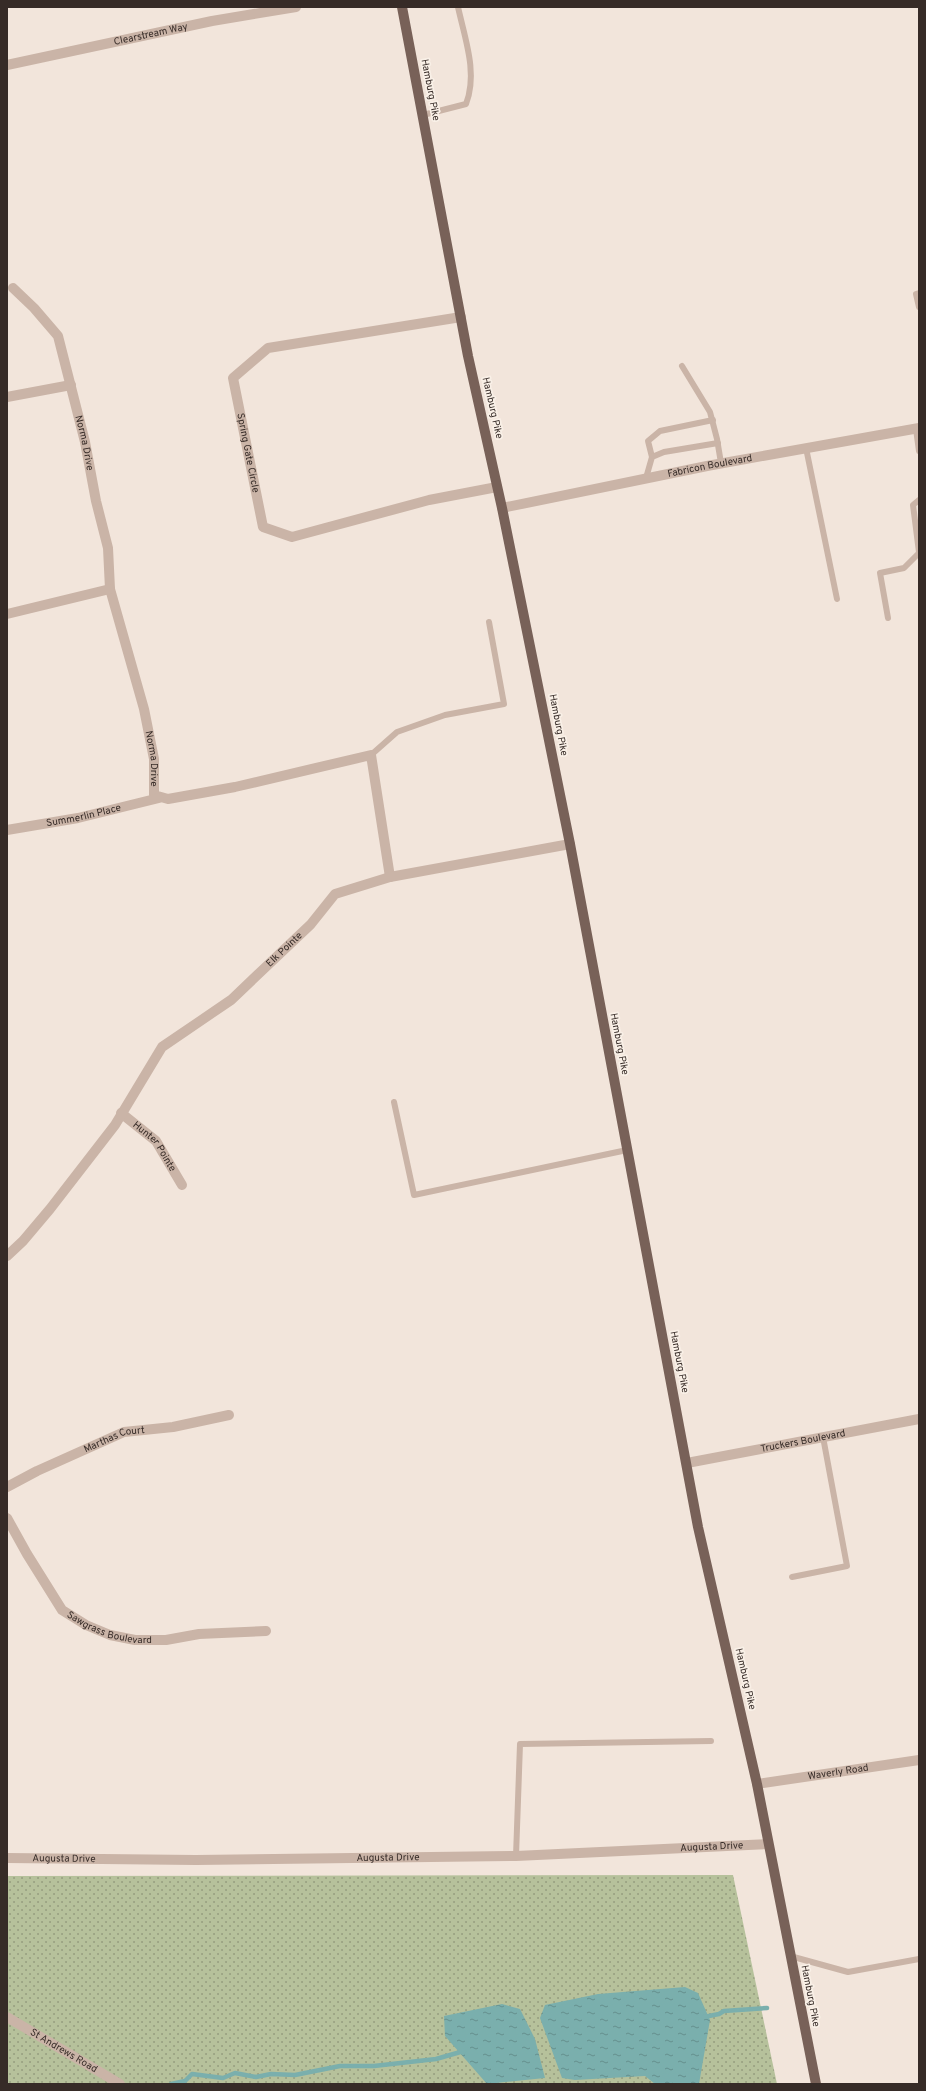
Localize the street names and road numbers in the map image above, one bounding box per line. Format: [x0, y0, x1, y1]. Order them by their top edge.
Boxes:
street label: Clearstream Way [113, 20, 189, 48]
street label: Hamburg Pike [418, 58, 442, 122]
street label: Hamburg Pike [479, 376, 505, 440]
street label: Spring Gate Circle [234, 412, 262, 494]
street label: Norma Drive [72, 414, 97, 472]
street label: Fabricon Boulevard [666, 452, 753, 480]
street label: Hamburg Pike [546, 693, 570, 757]
street label: Norma Drive [142, 730, 161, 787]
street label: Summerlin Place [45, 801, 122, 830]
street label: Elk Pointe [263, 929, 305, 970]
street label: Hamburg Pike [607, 1012, 631, 1076]
street label: Hunter Pointe [130, 1118, 179, 1174]
street label: Hamburg Pike [667, 1330, 691, 1394]
street label: Marthas Court [82, 1423, 146, 1456]
street label: Truckers Boulevard [759, 1427, 846, 1455]
street label: Sawgrass Boulevard [64, 1608, 152, 1647]
street label: Hamburg Pike [732, 1647, 758, 1711]
street label: Waverly Road [807, 1761, 869, 1783]
street label: Augusta Drive [680, 1839, 744, 1855]
street label: Augusta Drive [356, 1851, 420, 1864]
street label: Augusta Drive [32, 1852, 96, 1865]
street label: Hamburg Pike [798, 1964, 822, 2028]
street label: St Andrews Road [28, 2026, 100, 2076]

